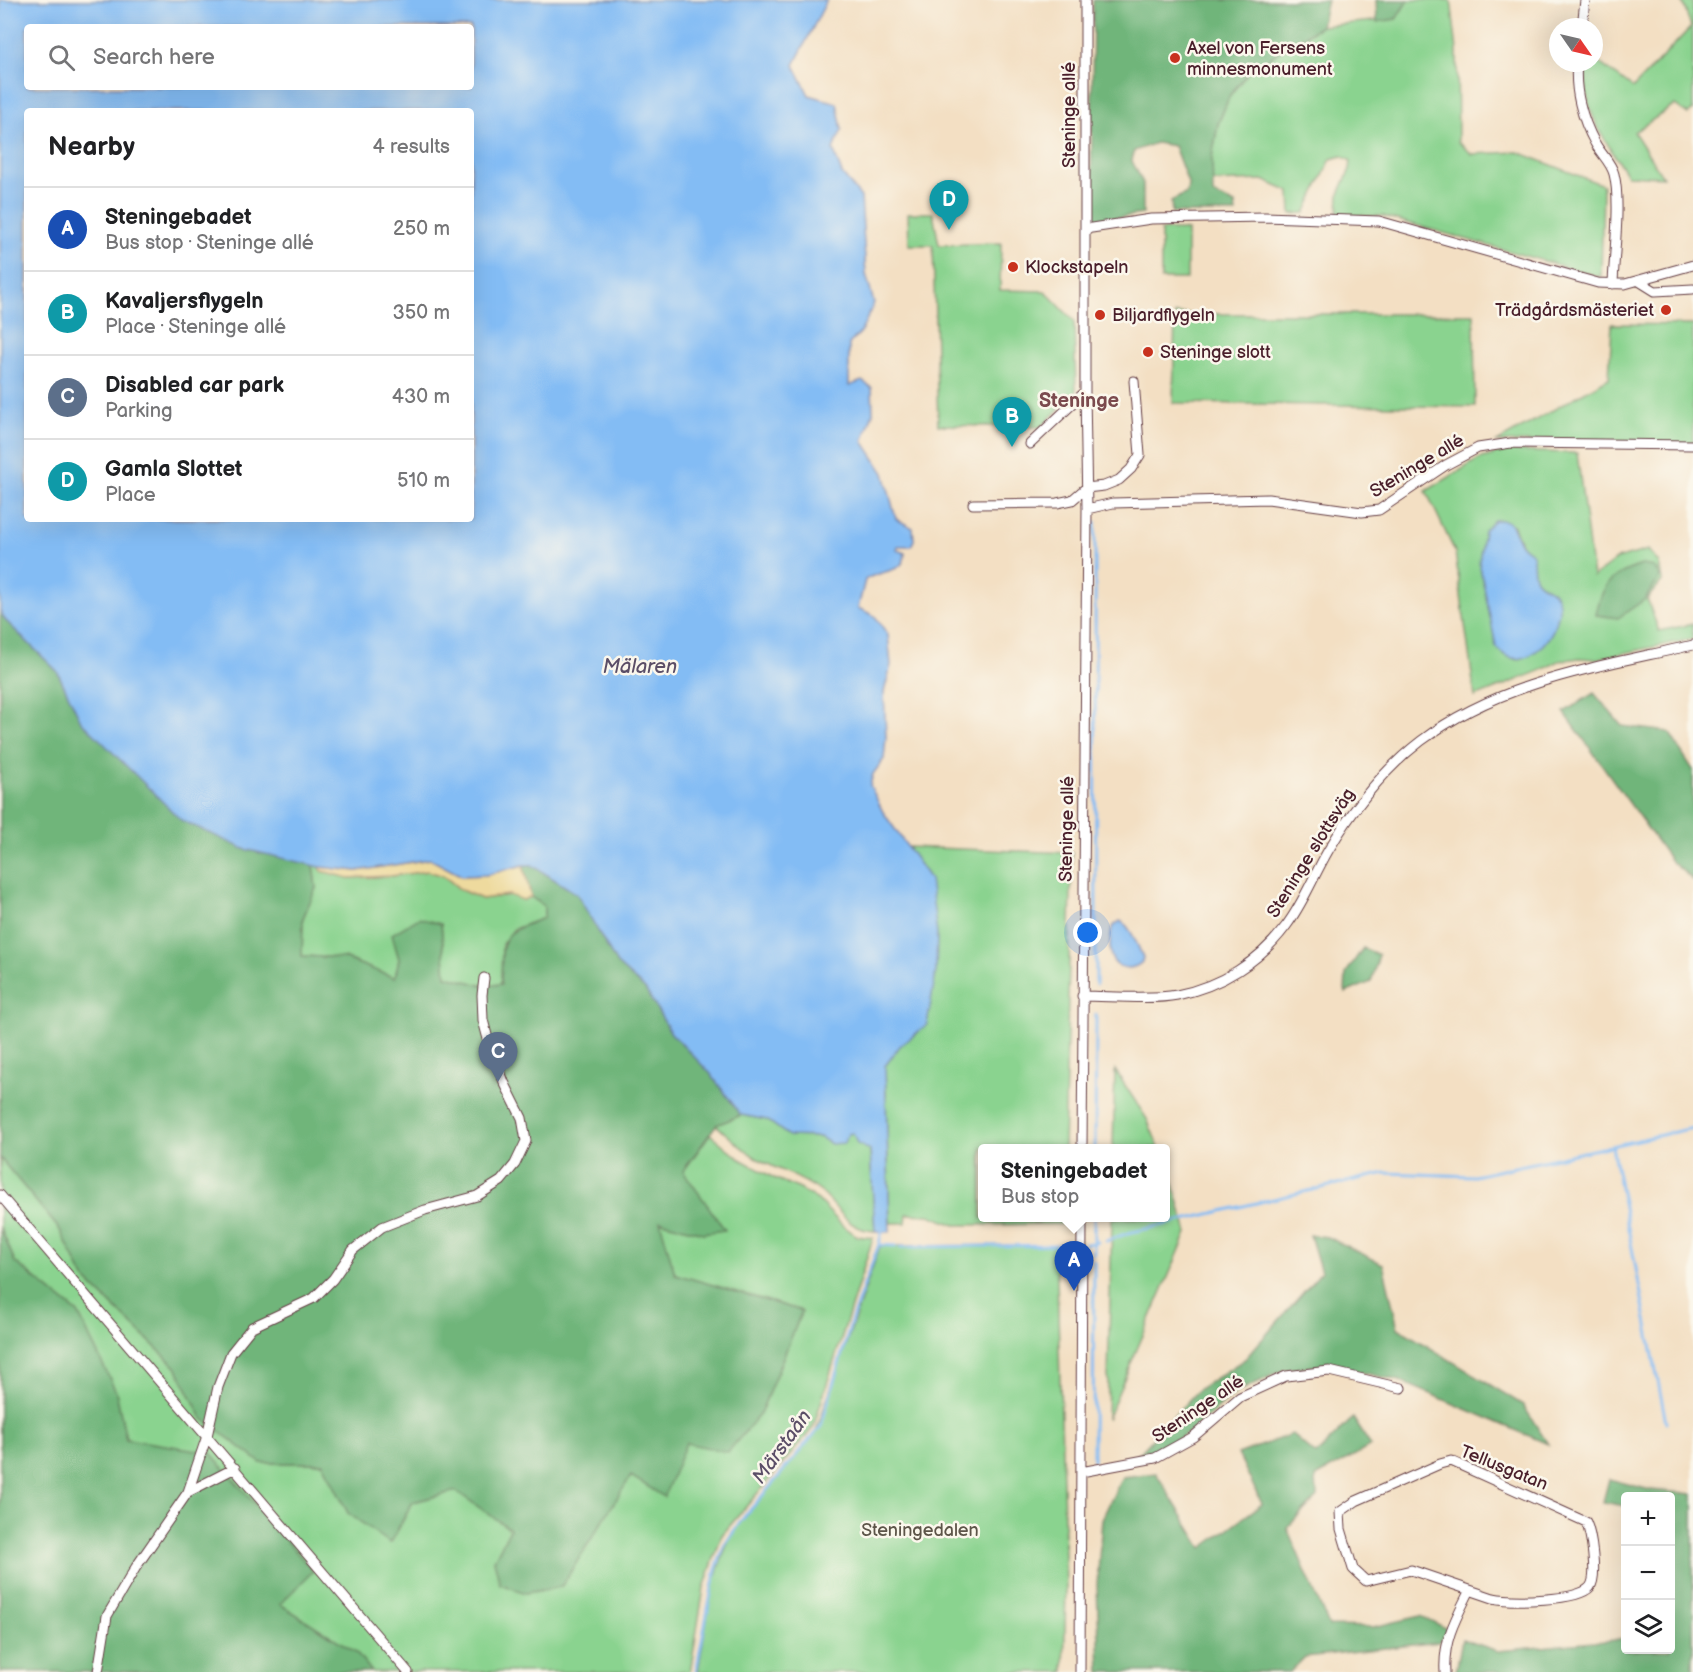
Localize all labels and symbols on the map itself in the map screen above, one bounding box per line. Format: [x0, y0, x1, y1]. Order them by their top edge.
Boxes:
north arrow [1549, 18, 1603, 72]
place label: Axel von Fersens minnesmonument [1187, 38, 1333, 80]
marker: Axel von Fersens minnesmonument [1168, 51, 1182, 65]
street label: Steninge allé [1059, 62, 1080, 168]
pin: D [930, 180, 968, 230]
place label: Klockstapeln [1025, 257, 1128, 278]
marker: Klockstapeln [1006, 260, 1020, 274]
place label: Trädgårdsmästeriet [1495, 300, 1654, 321]
marker: Trädgårdsmästeriet [1659, 303, 1673, 317]
place label: Biljardflygeln [1112, 305, 1215, 326]
marker: Biljardflygeln [1093, 308, 1107, 322]
place label: Steninge slott [1160, 342, 1271, 363]
marker: Steninge slott [1141, 345, 1155, 359]
district label: Steninge [1039, 389, 1119, 413]
pin: B [992, 398, 1032, 447]
street label: Steninge allé [1366, 430, 1468, 502]
water label: Mälaren [603, 655, 677, 679]
street label: Steninge allé [1056, 776, 1078, 882]
street label: Steninge slottsväg [1263, 784, 1359, 922]
your location [1073, 918, 1102, 947]
pin: C [478, 1032, 518, 1082]
pin: A [1054, 1242, 1094, 1291]
street label: Steninge allé [1148, 1371, 1248, 1447]
water label: Märstaån [747, 1405, 817, 1489]
street label: Tellusgatan [1457, 1441, 1551, 1495]
park label: Steningedalen [861, 1520, 979, 1541]

